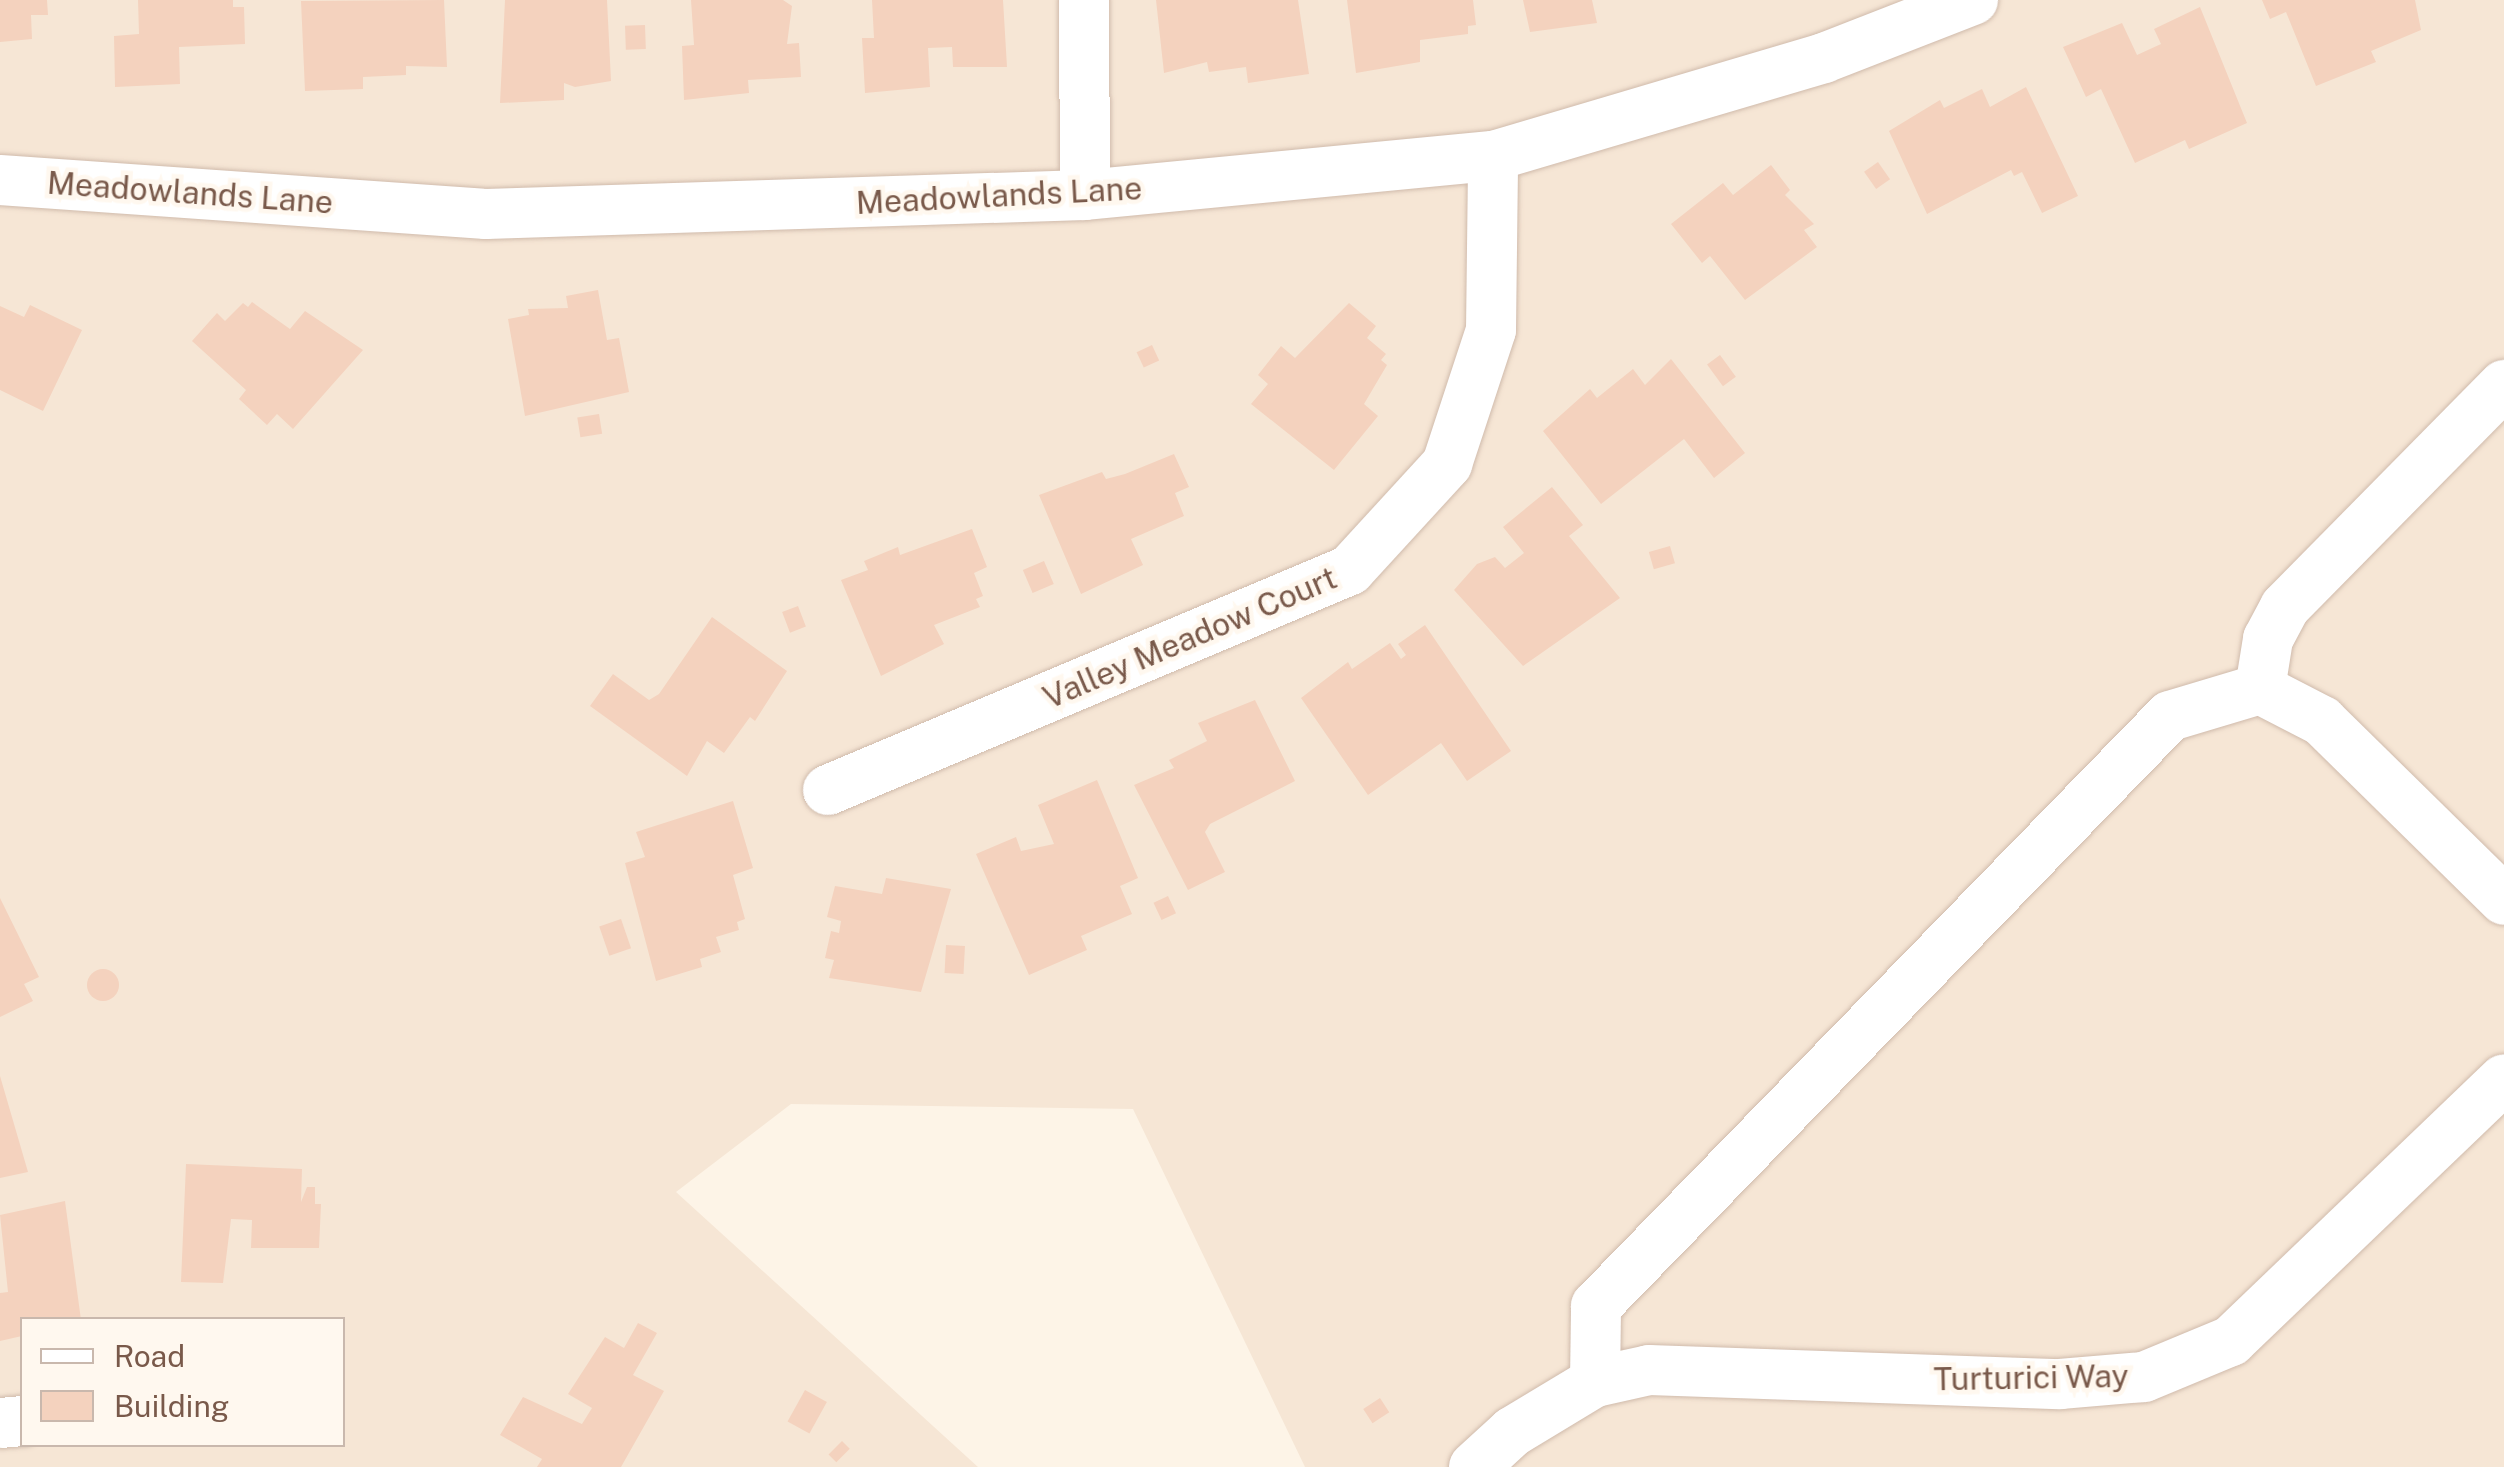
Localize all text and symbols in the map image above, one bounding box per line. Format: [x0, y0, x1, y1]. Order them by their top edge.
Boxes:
street label: Meadowlands Lane [46, 164, 334, 222]
street label: Meadowlands Lane [855, 169, 1143, 223]
street label: Valley Meadow Court [1037, 559, 1343, 717]
legend [20, 1317, 345, 1447]
text: Road [114, 1338, 185, 1374]
street label: Turturici Way [1933, 1357, 2129, 1399]
text: Building [114, 1388, 229, 1424]

